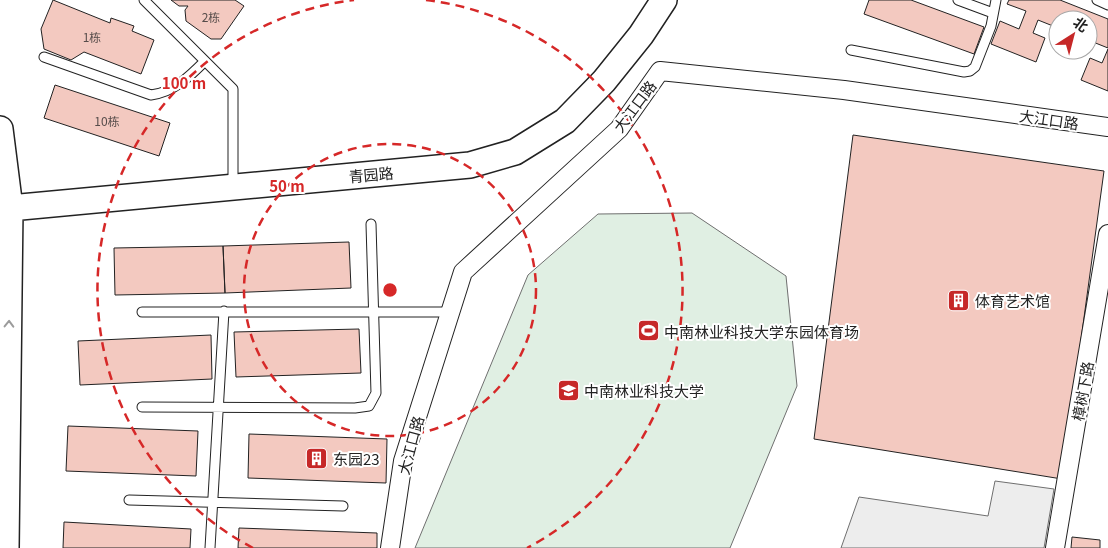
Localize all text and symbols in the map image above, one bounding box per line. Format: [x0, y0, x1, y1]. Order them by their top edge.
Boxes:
house number: 2栋 [202, 8, 220, 25]
north arrow [1048, 10, 1098, 60]
text: 北 [1070, 11, 1093, 36]
house number: 1栋 [83, 28, 101, 45]
text: 100 m [162, 72, 206, 93]
street label: 大江口路 [608, 76, 660, 136]
street label: 大江口路 [1018, 104, 1080, 134]
house number: 10栋 [94, 112, 120, 129]
street label: 青园路 [348, 162, 394, 186]
text: 50 m [269, 175, 305, 196]
centre of rings [381, 281, 399, 299]
building icon: 体育艺术馆 [947, 288, 971, 312]
place label: 体育艺术馆 [975, 290, 1050, 311]
sports icon: 中南林业科技大学东园体育场 [636, 319, 660, 343]
one-way arrow [4, 320, 14, 328]
place label: 中南林业科技大学东园体育场 [664, 321, 859, 342]
street label: 樟树下路 [1066, 360, 1098, 422]
school or university icon: 中南林业科技大学 [556, 378, 580, 402]
place label: 中南林业科技大学 [584, 380, 704, 401]
street label: 大江口路 [392, 413, 428, 477]
building icon: 东园23 [305, 446, 329, 470]
place label: 东园23 [333, 448, 380, 469]

